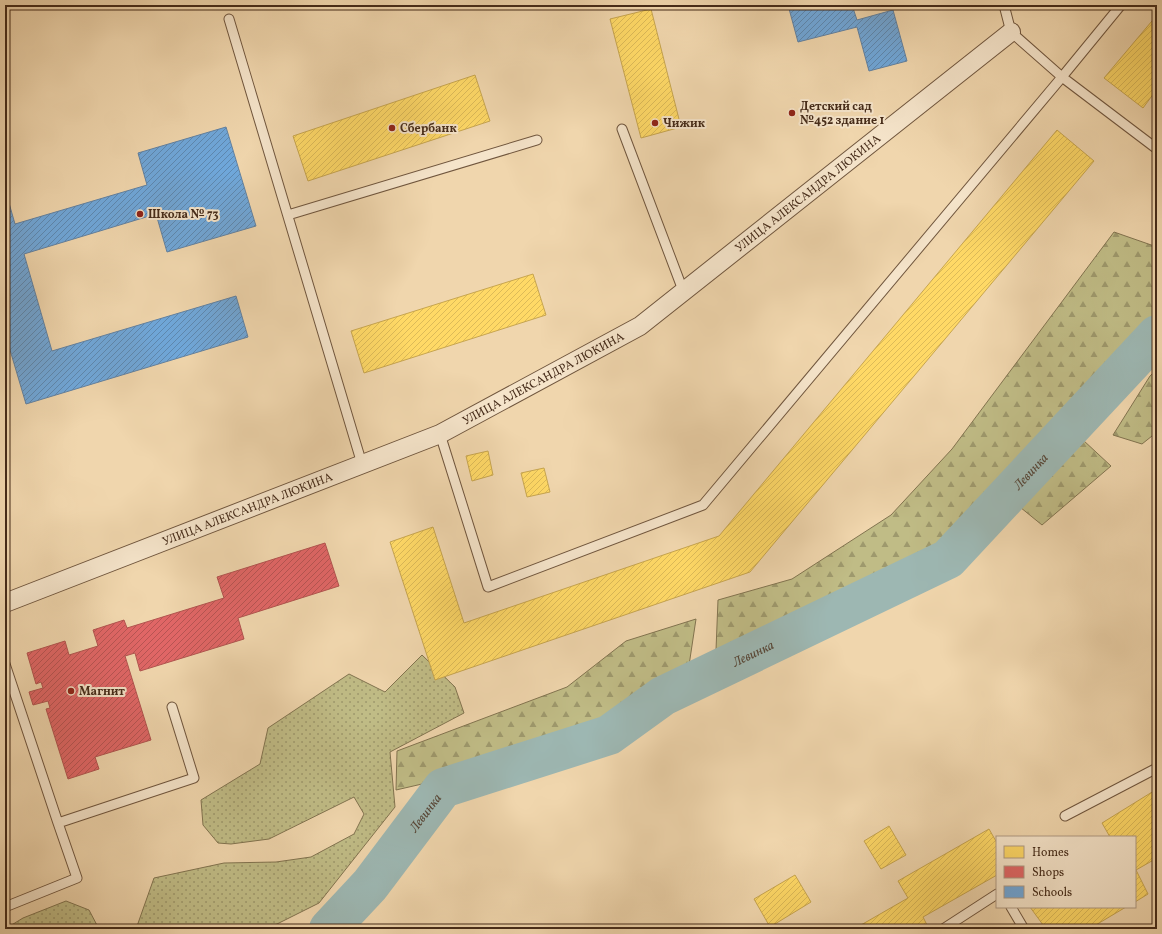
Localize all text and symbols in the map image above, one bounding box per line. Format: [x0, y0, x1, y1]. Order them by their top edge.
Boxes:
place label: Детский сад №452 здание 1 [800, 99, 884, 129]
marker: Детский сад №452 здание 1 [787, 108, 797, 118]
place label: Чижик [663, 116, 705, 132]
marker: Чижик [650, 118, 660, 128]
place label: Сбербанк [400, 121, 457, 137]
marker: Сбербанк [387, 123, 397, 133]
street label: УЛИЦА АЛЕКСАНДРА ЛЮКИНА [732, 131, 885, 257]
place label: Школа № 73 [148, 207, 219, 223]
marker: Школа № 73 [135, 209, 145, 219]
street label: УЛИЦА АЛЕКСАНДРА ЛЮКИНА [460, 329, 628, 429]
water label: Левинка [1009, 450, 1053, 495]
street label: УЛИЦА АЛЕКСАНДРА ЛЮКИНА [160, 469, 336, 550]
water label: Левинка [729, 637, 777, 673]
place label: Магнит [79, 684, 125, 700]
marker: Магнит [66, 686, 76, 696]
water label: Левинка [405, 791, 447, 837]
legend [996, 836, 1136, 908]
text: Homes [1032, 845, 1069, 861]
text: Shops [1032, 865, 1064, 881]
text: Schools [1032, 885, 1072, 901]

